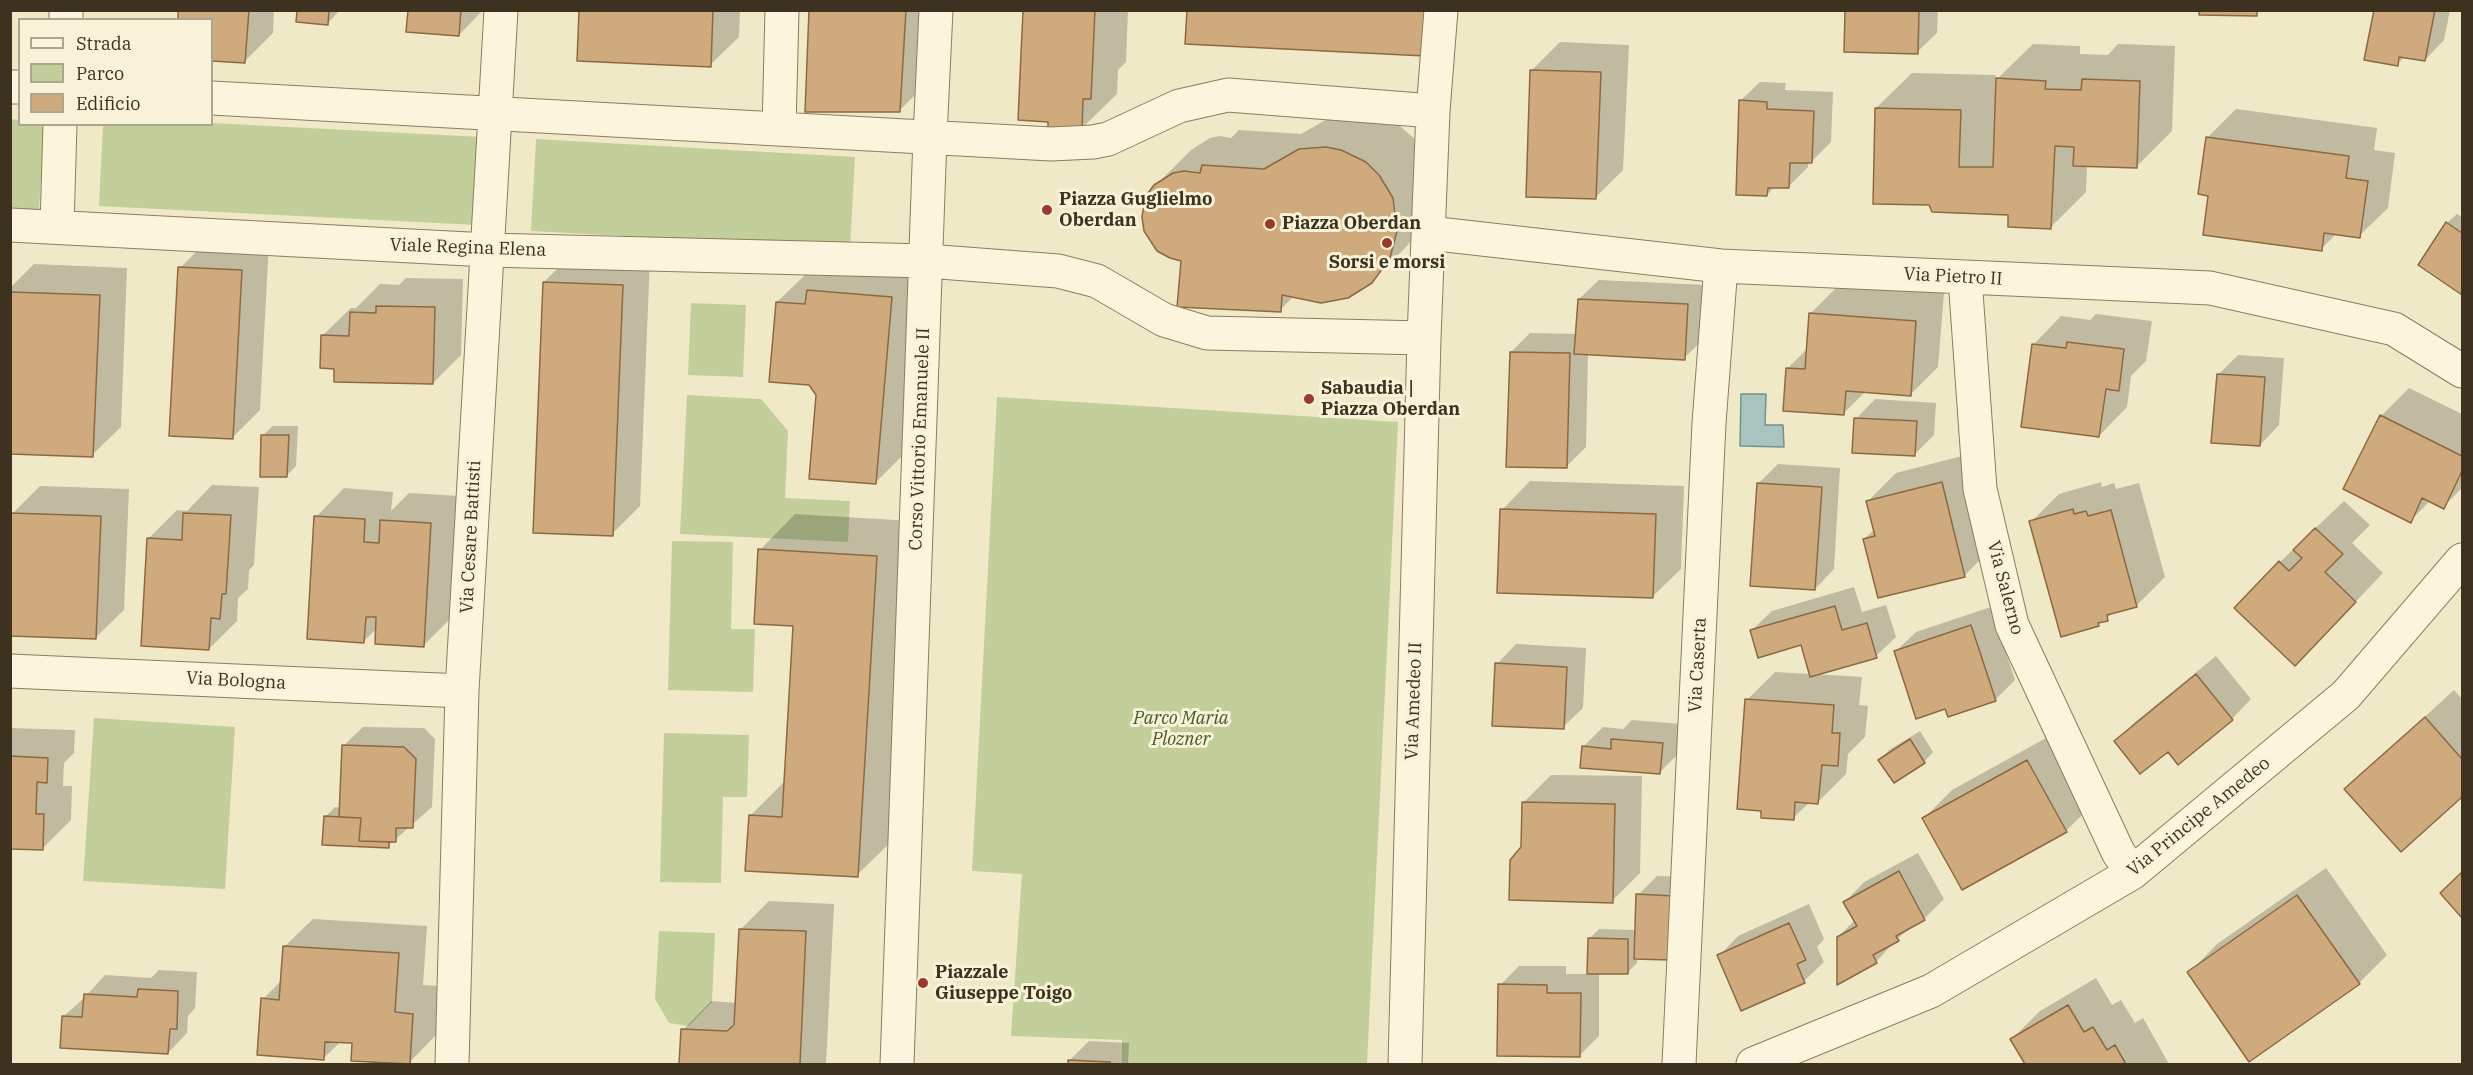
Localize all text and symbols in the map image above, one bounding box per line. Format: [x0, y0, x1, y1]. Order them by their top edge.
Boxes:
legend [18, 18, 213, 126]
text: Strada [76, 32, 132, 55]
text: Parco [76, 62, 124, 85]
text: Edificio [76, 92, 140, 115]
place label: Piazza Guglielmo Oberdan [1059, 189, 1212, 232]
marker: Piazza Guglielmo Oberdan [1040, 203, 1054, 217]
place label: Piazza Oberdan [1282, 213, 1421, 235]
marker: Piazza Oberdan [1263, 217, 1277, 231]
street label: Viale Regina Elena [389, 234, 547, 262]
marker: Sorsi e morsi [1380, 236, 1394, 250]
place label: Sorsi e morsi [1329, 252, 1445, 274]
street label: Via Pietro II [1903, 264, 2003, 290]
street label: Corso Vittorio Emanuele II [905, 327, 935, 551]
place label: Sabaudia | Piazza Oberdan [1321, 378, 1460, 420]
marker: Sabaudia | Piazza Oberdan [1302, 392, 1316, 406]
street label: Via Cesare Battisti [456, 460, 486, 614]
street label: Via Salerno [1982, 539, 2028, 637]
street label: Via Caserta [1685, 617, 1711, 713]
street label: Via Amedeo II [1401, 642, 1427, 760]
street label: Via Bologna [185, 668, 287, 694]
park label: Parco Maria Plozner [1133, 708, 1229, 750]
street label: Via Principe Amedeo [2123, 753, 2275, 881]
place label: Piazzale Giuseppe Toigo [935, 962, 1072, 1004]
marker: Piazzale Giuseppe Toigo [916, 976, 930, 990]

